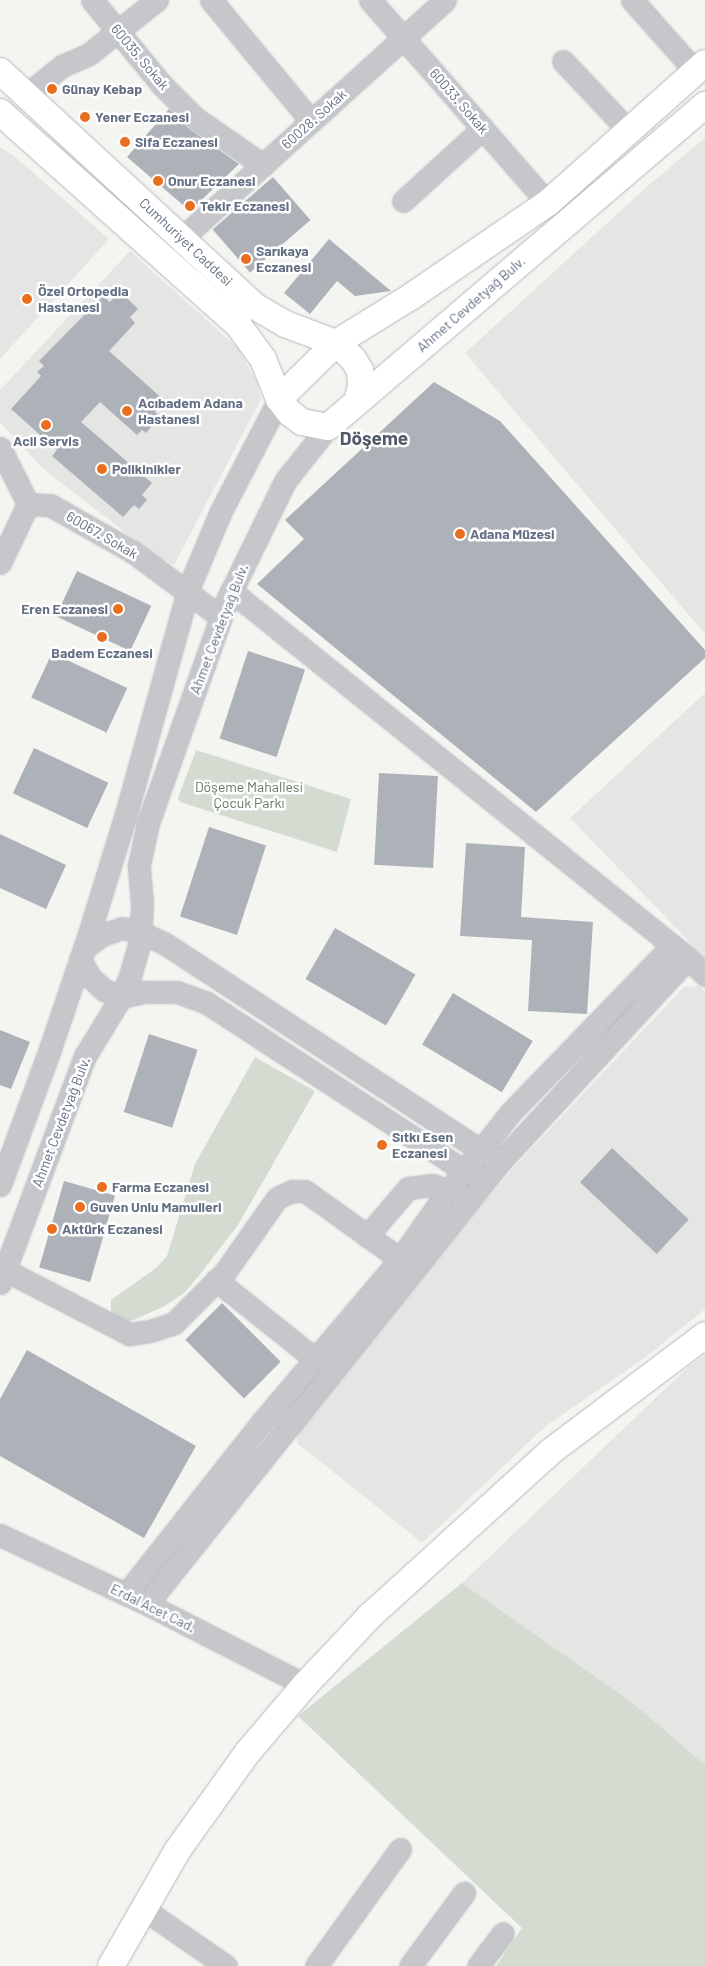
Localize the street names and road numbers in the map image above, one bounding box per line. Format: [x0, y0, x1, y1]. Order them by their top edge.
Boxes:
street label: 60035. Sokak [108, 21, 172, 93]
street label: 60033. Sokak [426, 65, 492, 137]
street label: 60028. Sokak [278, 86, 350, 152]
street label: Cumhuriyet Caddesi [136, 195, 236, 289]
street label: Ahmet Cevdetyağ Bulv. [413, 252, 529, 356]
street label: 60067. Sokak [63, 508, 141, 562]
street label: Ahmet Cevdetyağ Bulv. [186, 562, 252, 696]
street label: Ahmet Cevdetyağ Bulv. [28, 1055, 94, 1189]
street label: Erdal Acet Cad. [108, 1580, 198, 1636]

